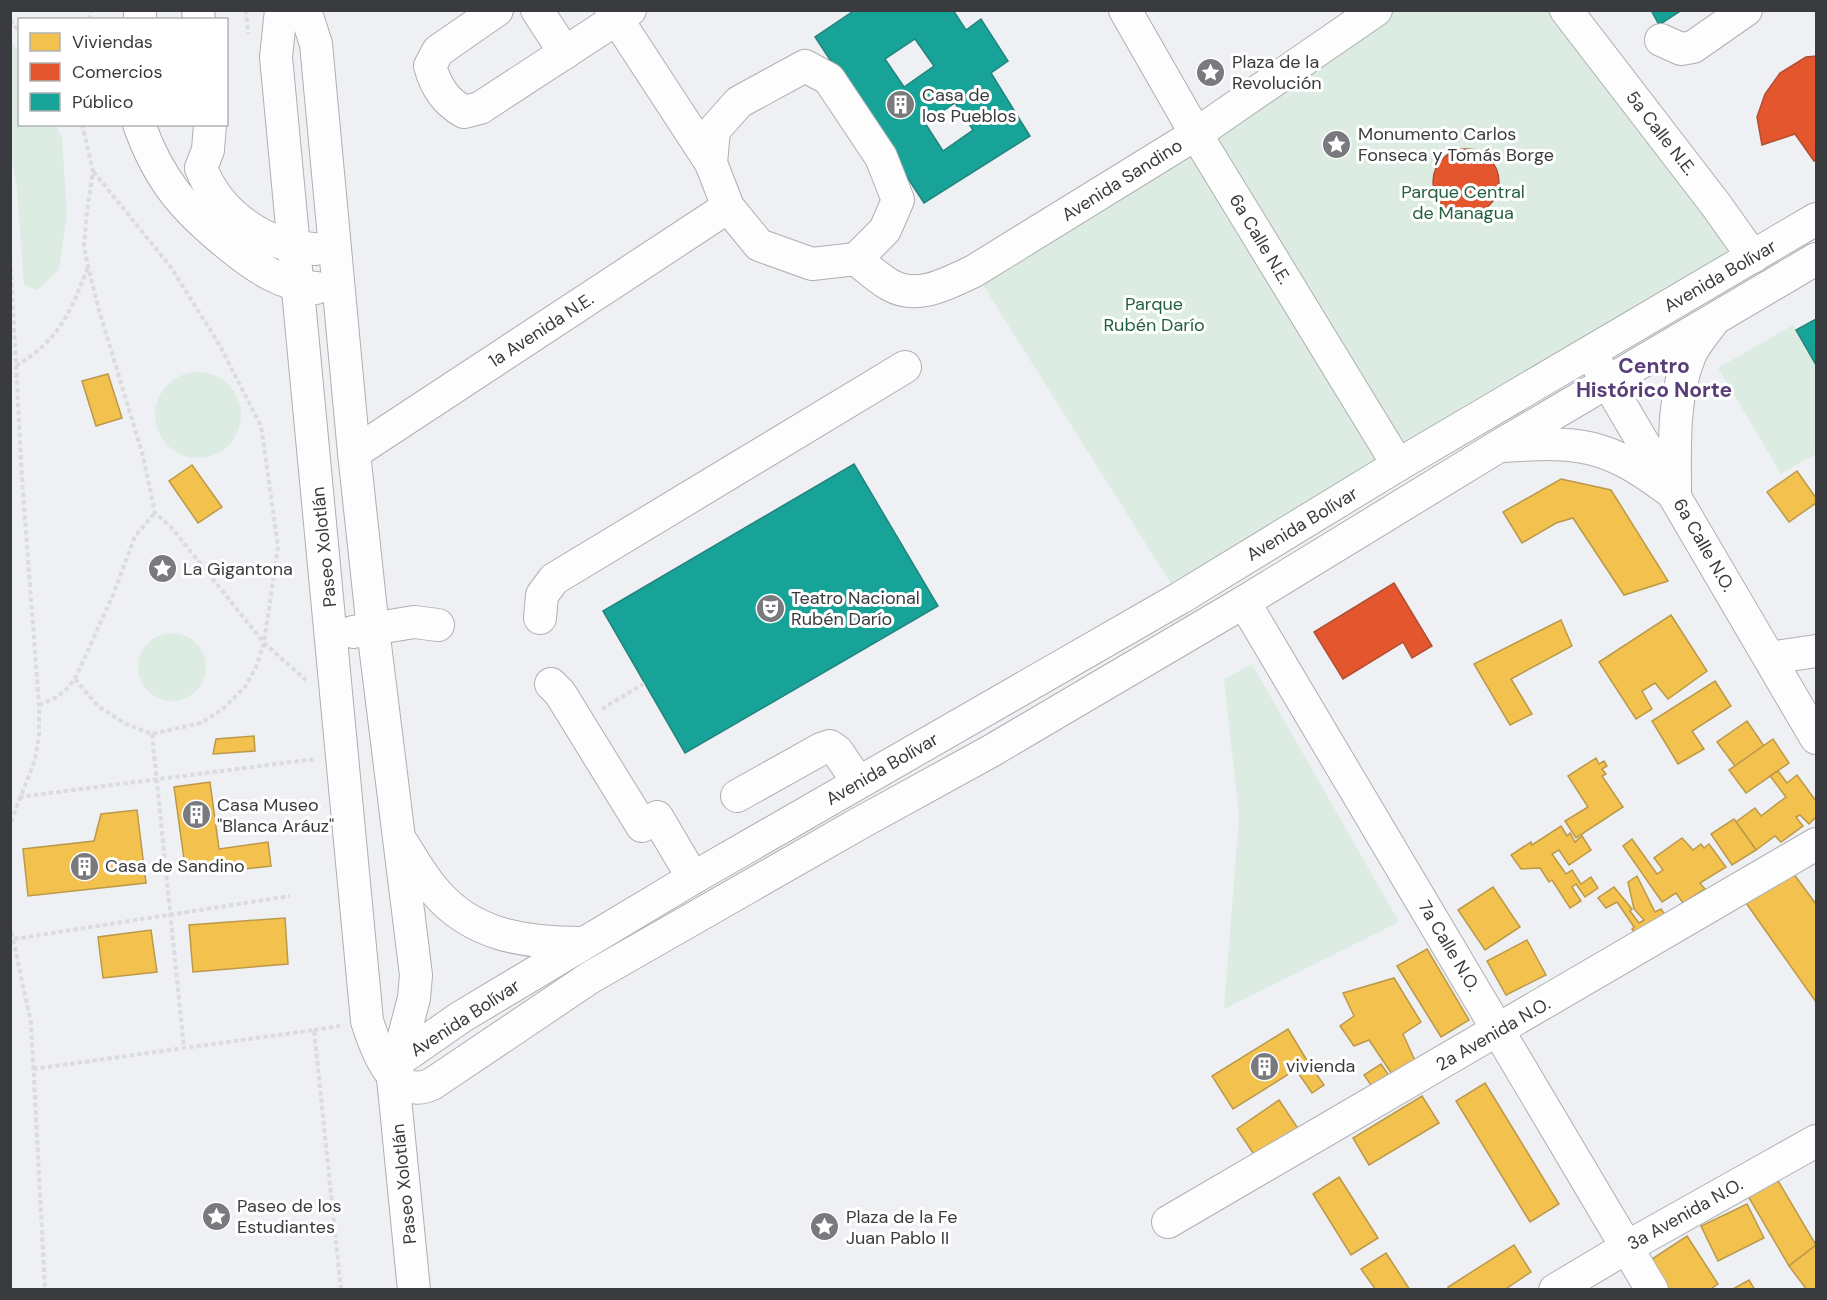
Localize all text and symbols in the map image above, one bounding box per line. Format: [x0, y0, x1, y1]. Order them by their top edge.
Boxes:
legend [18, 18, 228, 126]
text: Viviendas [72, 30, 153, 54]
place label: Plaza de la Revolución [1232, 50, 1322, 95]
place icon: Plaza de la Revolución [1195, 56, 1227, 88]
text: Comercios [72, 60, 163, 84]
place label: Casa de los Pueblos [922, 83, 1016, 128]
street label: 5a Calle N.E. [1620, 86, 1702, 180]
building icon: Casa de los Pueblos [885, 89, 917, 121]
text: Público [72, 90, 133, 114]
place label: Monumento Carlos Fonseca y Tomás Borge [1358, 122, 1554, 167]
place icon: Monumento Carlos Fonseca y Tomás Borge [1321, 128, 1353, 160]
street label: Avenida Sandino [1057, 133, 1187, 227]
park label: Parque Central de Managua [1401, 180, 1525, 225]
street label: 6a Calle N.E. [1224, 189, 1296, 289]
street label: Avenida Bolívar [1660, 234, 1781, 318]
street label: 1a Avenida N.E. [484, 287, 598, 373]
park label: Parque Rubén Darío [1103, 292, 1205, 337]
district label: Centro Histórico Norte [1576, 352, 1732, 404]
street label: Avenida Bolívar [1242, 481, 1362, 567]
street label: Paseo Xolotlán [306, 486, 342, 608]
street label: 6a Calle N.O. [1668, 494, 1740, 596]
place icon: La Gigantona [146, 553, 178, 585]
place label: La Gigantona [183, 557, 293, 581]
place label: Teatro Nacional Rubén Darío [791, 586, 920, 631]
theatre icon: Teatro Nacional Rubén Darío [754, 592, 786, 624]
street label: Avenida Bolívar [822, 727, 943, 811]
place label: Casa Museo "Blanca Aráuz" [217, 793, 334, 838]
building icon: Casa Museo "Blanca Aráuz" [180, 799, 212, 831]
building icon: Casa de Sandino [68, 850, 100, 882]
place label: Casa de Sandino [105, 854, 245, 878]
street label: 7a Calle N.O. [1413, 896, 1485, 996]
street label: Avenida Bolívar [406, 973, 525, 1062]
street label: 2a Avenida N.O. [1431, 992, 1555, 1076]
building icon: vivienda [1249, 1050, 1281, 1082]
place label: vivienda [1286, 1054, 1355, 1078]
street label: Paseo Xolotlán [386, 1123, 422, 1245]
street label: 3a Avenida N.O. [1623, 1172, 1747, 1256]
place label: Paseo de los Estudiantes [237, 1194, 342, 1239]
place icon: Paseo de los Estudiantes [200, 1200, 232, 1232]
place label: Plaza de la Fe Juan Pablo II [846, 1205, 957, 1250]
place icon: Plaza de la Fe Juan Pablo II [809, 1211, 841, 1243]

